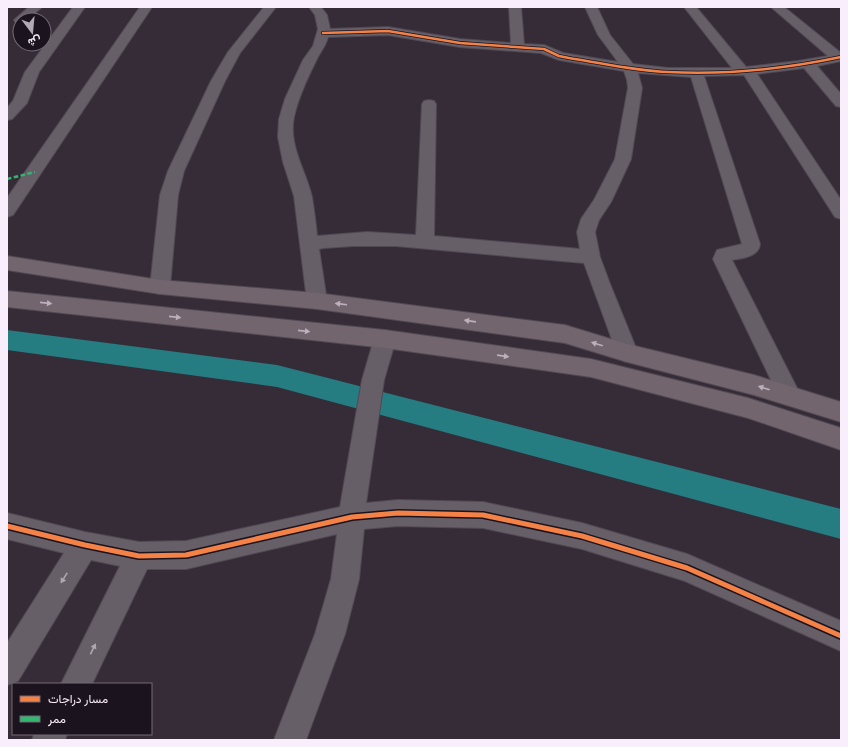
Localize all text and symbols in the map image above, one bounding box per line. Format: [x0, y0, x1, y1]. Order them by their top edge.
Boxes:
north arrow [12, 12, 52, 52]
text: ش [26, 33, 43, 49]
one-way arrow [40, 300, 52, 307]
one-way arrow [335, 301, 347, 307]
one-way arrow [169, 314, 181, 320]
one-way arrow [464, 317, 476, 324]
one-way arrow [298, 328, 310, 334]
one-way arrow [591, 341, 603, 347]
one-way arrow [497, 353, 509, 359]
one-way arrow [757, 385, 769, 391]
one-way arrow [60, 573, 68, 583]
one-way arrow [90, 643, 96, 655]
legend [12, 683, 152, 735]
text: مسار دراجات [48, 692, 108, 707]
text: ممر [47, 712, 66, 727]

